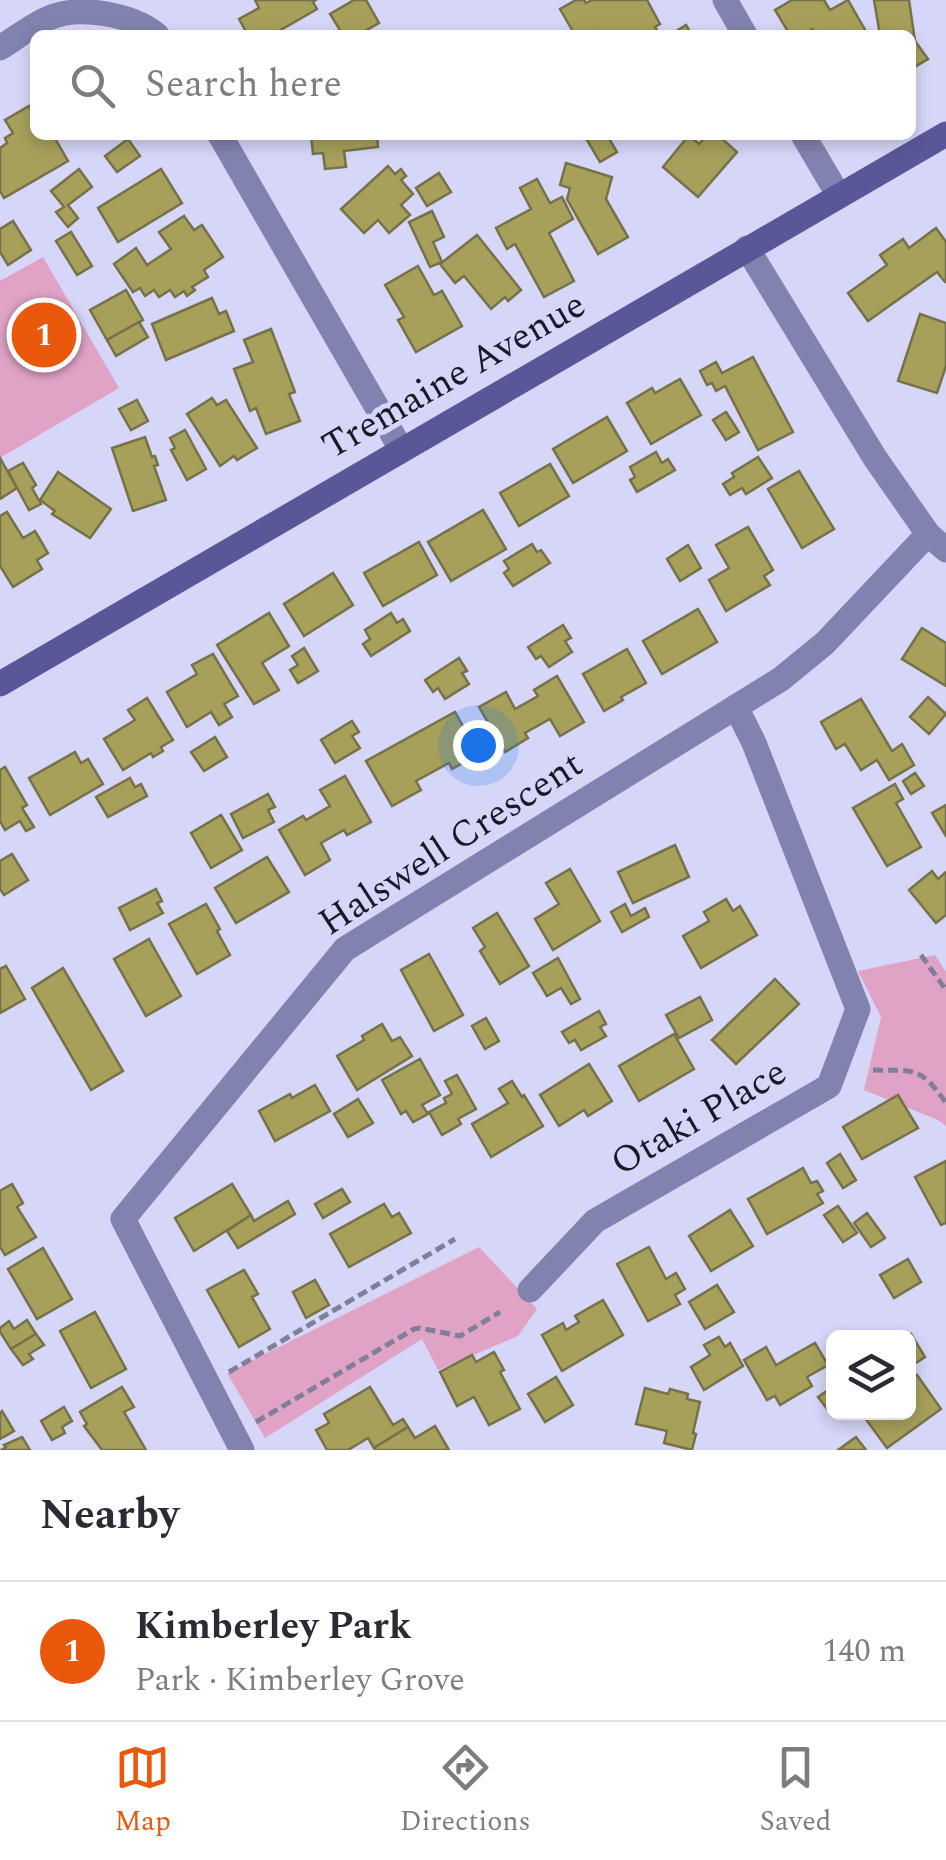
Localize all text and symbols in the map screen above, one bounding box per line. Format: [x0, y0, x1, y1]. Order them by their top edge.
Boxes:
search box [30, 30, 916, 140]
text: Search here [145, 56, 342, 114]
icon: search [65, 58, 120, 113]
street label: Tremaine Avenue [311, 277, 597, 475]
pin: 1 [12, 298, 76, 372]
your location [453, 720, 504, 771]
street label: Halswell Crescent [307, 737, 595, 951]
street label: Otaki Place [600, 1044, 798, 1192]
map controls [826, 1330, 916, 1420]
button: layers [826, 1330, 916, 1420]
text: Nearby [40, 1484, 179, 1547]
text: Kimberley Park [135, 1598, 412, 1656]
text: 1 [64, 1627, 81, 1676]
text: 140 m [822, 1627, 906, 1676]
text: Park · Kimberley Grove [135, 1656, 465, 1705]
tab: Map [115, 1740, 171, 1843]
tab: Directions [400, 1740, 531, 1843]
tab: Saved [760, 1740, 831, 1843]

